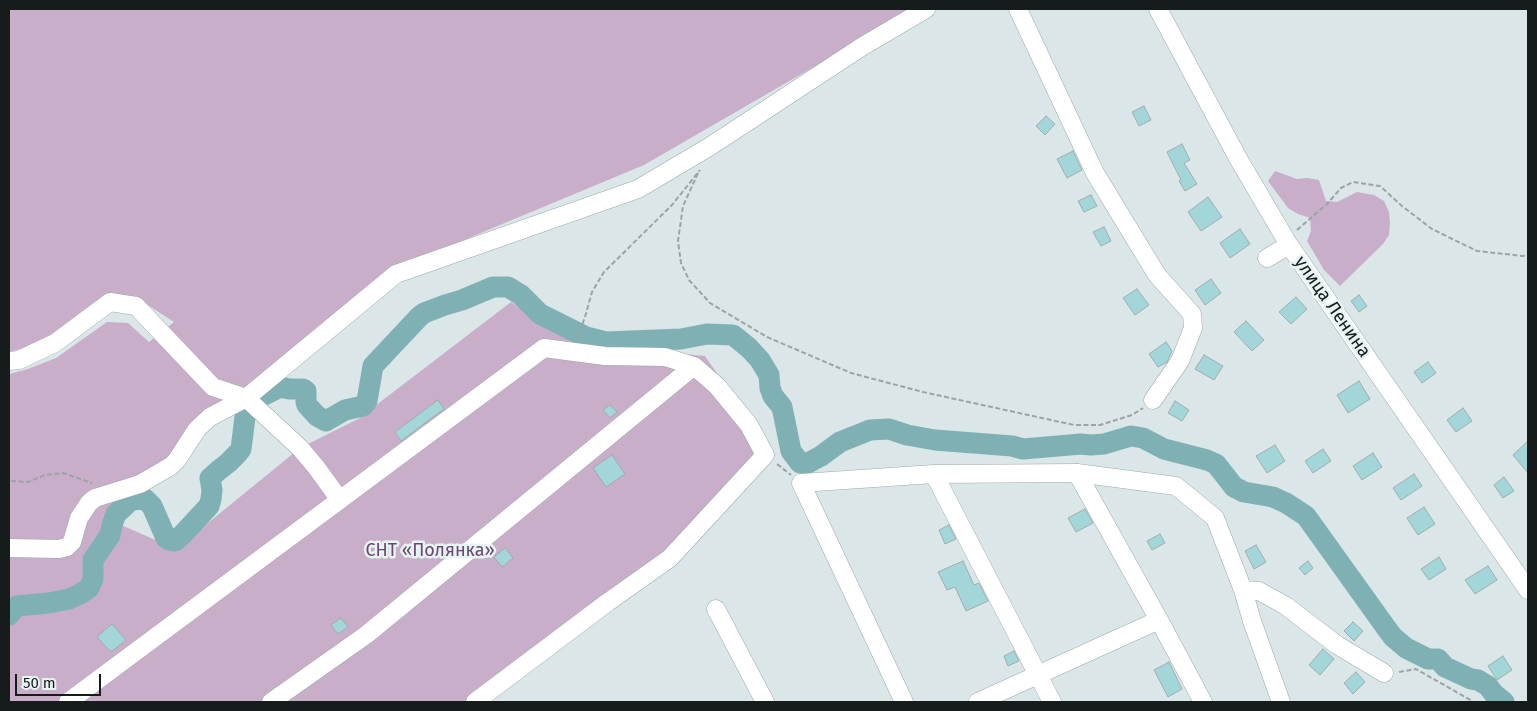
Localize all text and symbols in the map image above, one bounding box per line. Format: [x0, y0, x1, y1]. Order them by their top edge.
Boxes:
street label: улица Ленина [1289, 252, 1375, 362]
park label: СНТ «Полянка» [365, 540, 495, 562]
scale bar [18, 664, 104, 696]
text: 50 m [23, 674, 56, 692]

